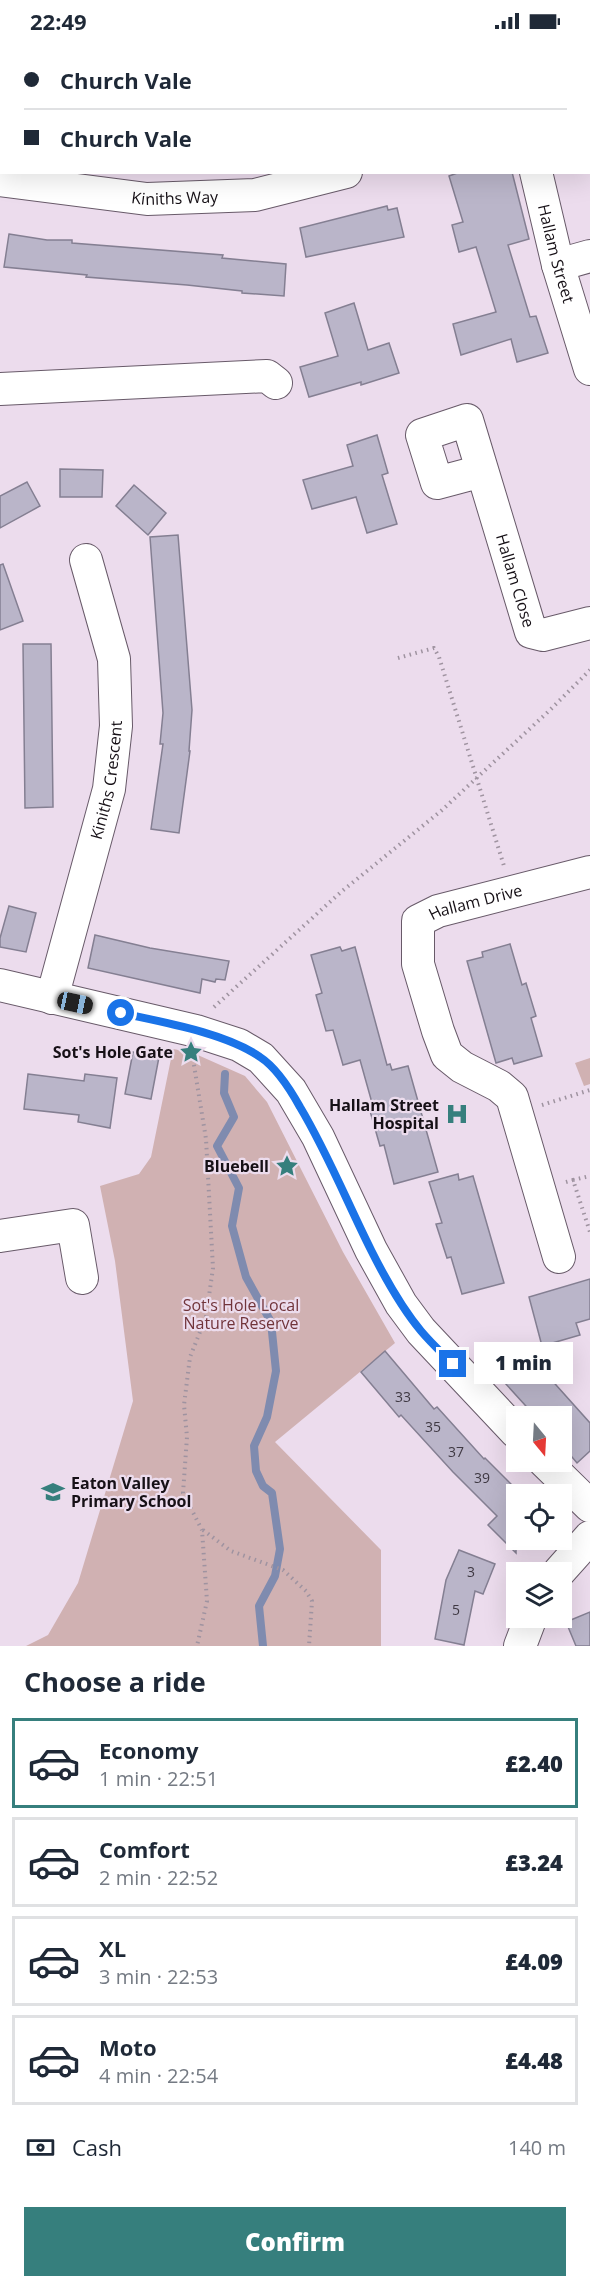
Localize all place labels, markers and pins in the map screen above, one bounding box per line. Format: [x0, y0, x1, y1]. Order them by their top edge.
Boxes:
place icon: Sot's Hole Gate [178, 1039, 204, 1065]
place label: Sot's Hole Gate [53, 1041, 173, 1063]
place label: Hallam Street Hospital [329, 1094, 439, 1134]
hospital icon: Hallam Street Hospital [444, 1101, 470, 1127]
place icon: Bluebell [274, 1153, 300, 1179]
place label: Bluebell [204, 1155, 269, 1177]
place label: Eaton Valley Primary School [71, 1472, 191, 1512]
school or university icon: Eaton Valley Primary School [40, 1479, 66, 1505]

